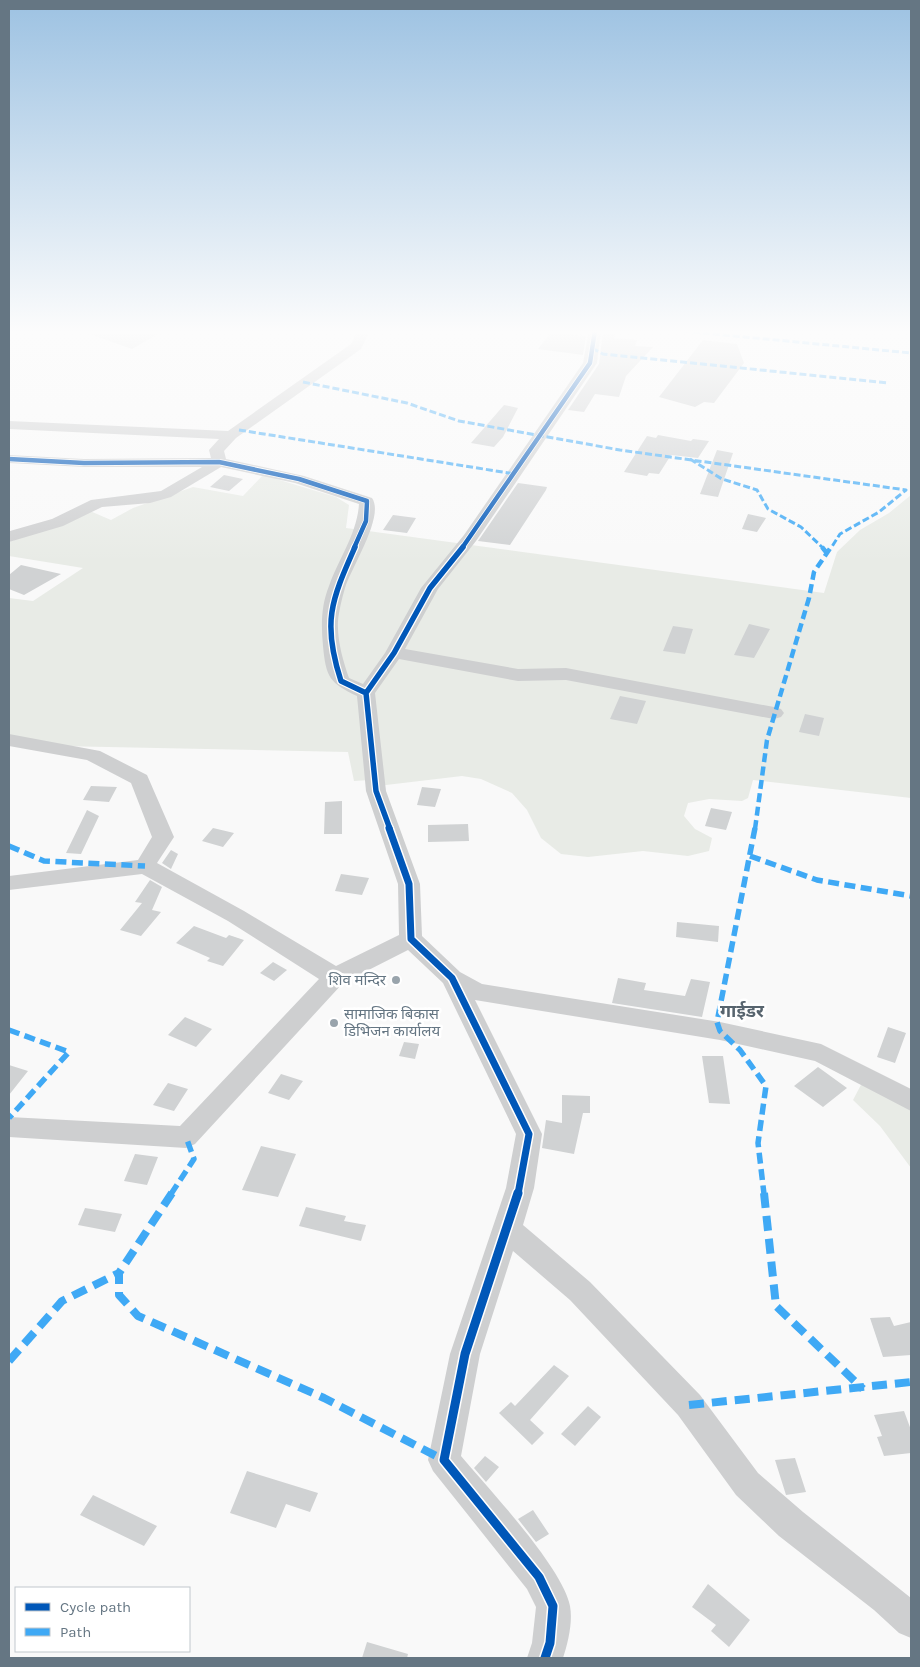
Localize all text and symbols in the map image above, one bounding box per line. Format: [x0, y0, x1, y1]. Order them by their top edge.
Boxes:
place label: शिव मन्दिर [328, 971, 387, 989]
marker: शिव मन्दिर [390, 974, 402, 986]
district label: गाईडर [720, 1000, 765, 1022]
place label: सामाजिक बिकास डिभिजन कार्यालय [344, 1005, 441, 1040]
marker: सामाजिक बिकास डिभिजन कार्यालय [328, 1017, 340, 1029]
legend [15, 1587, 190, 1652]
text: Cycle path [60, 1598, 131, 1616]
text: Path [60, 1623, 91, 1641]

